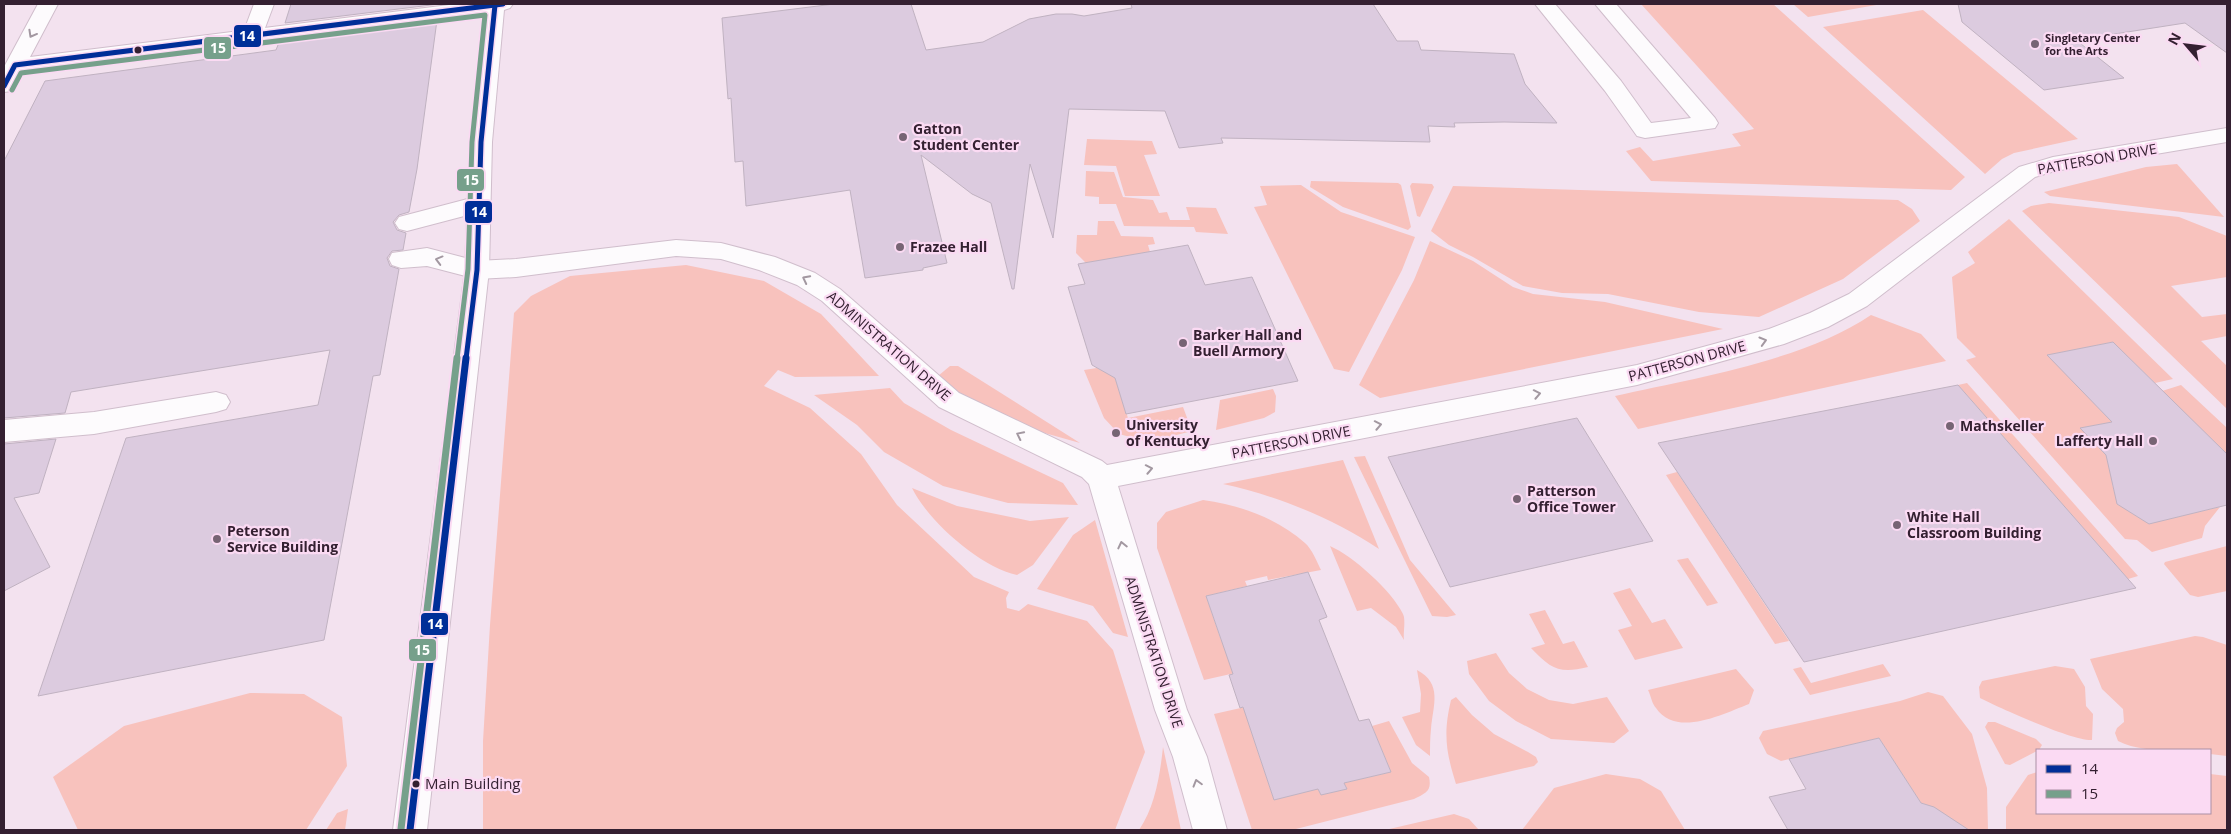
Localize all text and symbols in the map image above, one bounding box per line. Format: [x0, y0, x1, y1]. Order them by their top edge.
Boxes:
north arrow [2161, 20, 2211, 70]
line badge: 14 [233, 24, 262, 48]
text: 14 [239, 26, 255, 45]
one-way arrow [28, 29, 38, 38]
text: N [2163, 29, 2185, 48]
place label: Singletary Center for the Arts [2045, 30, 2140, 58]
line badge: 15 [203, 36, 232, 60]
text: 15 [210, 38, 226, 57]
marker: Singletary Center for the Arts [2029, 38, 2041, 50]
unlabelled marker [133, 45, 143, 55]
place label: Gatton Student Center [913, 119, 1020, 154]
marker: Gatton Student Center [897, 131, 909, 143]
street label: PATTERSON DRIVE [2036, 139, 2158, 178]
line badge: 15 [456, 168, 485, 192]
text: 15 [463, 170, 479, 189]
line badge: 14 [464, 200, 493, 224]
text: 14 [471, 202, 487, 221]
place label: Frazee Hall [910, 237, 987, 256]
marker: Frazee Hall [894, 241, 906, 253]
one-way arrow [436, 256, 444, 266]
one-way arrow [802, 276, 811, 286]
street label: ADMINISTRATION DRIVE [823, 287, 955, 405]
place label: Barker Hall and Buell Armory [1193, 325, 1302, 360]
street label: PATTERSON DRIVE [1626, 336, 1748, 385]
one-way arrow [1759, 336, 1767, 346]
marker: Barker Hall and Buell Armory [1177, 337, 1189, 349]
one-way arrow [1533, 390, 1542, 400]
place label: University of Kentucky [1126, 415, 1210, 450]
place label: Mathskeller [1960, 416, 2045, 435]
one-way arrow [1373, 420, 1382, 431]
marker: Mathskeller [1944, 420, 1956, 432]
street label: PATTERSON DRIVE [1230, 421, 1352, 462]
marker: University of Kentucky [1110, 427, 1122, 439]
one-way arrow [1016, 431, 1025, 441]
place label: Lafferty Hall [2056, 431, 2143, 450]
marker: Lafferty Hall [2147, 435, 2159, 447]
one-way arrow [1145, 464, 1154, 475]
place label: Patterson Office Tower [1527, 481, 1616, 516]
marker: Patterson Office Tower [1511, 493, 1523, 505]
place label: White Hall Classroom Building [1907, 507, 2041, 542]
marker: White Hall Classroom Building [1891, 519, 1903, 531]
place label: Peterson Service Building [227, 521, 338, 556]
marker: Peterson Service Building [211, 533, 223, 545]
one-way arrow [1118, 541, 1128, 549]
street label: ADMINISTRATION DRIVE [1121, 574, 1188, 730]
line badge: 14 [420, 612, 449, 636]
text: 14 [427, 614, 443, 633]
line badge: 15 [408, 638, 437, 662]
text: 15 [414, 640, 430, 659]
legend [2036, 749, 2211, 814]
text: 14 [2081, 758, 2099, 778]
place label: Main Building [425, 773, 520, 793]
marker: Main Building [411, 779, 421, 789]
one-way arrow [1192, 779, 1203, 788]
text: 15 [2081, 783, 2098, 803]

